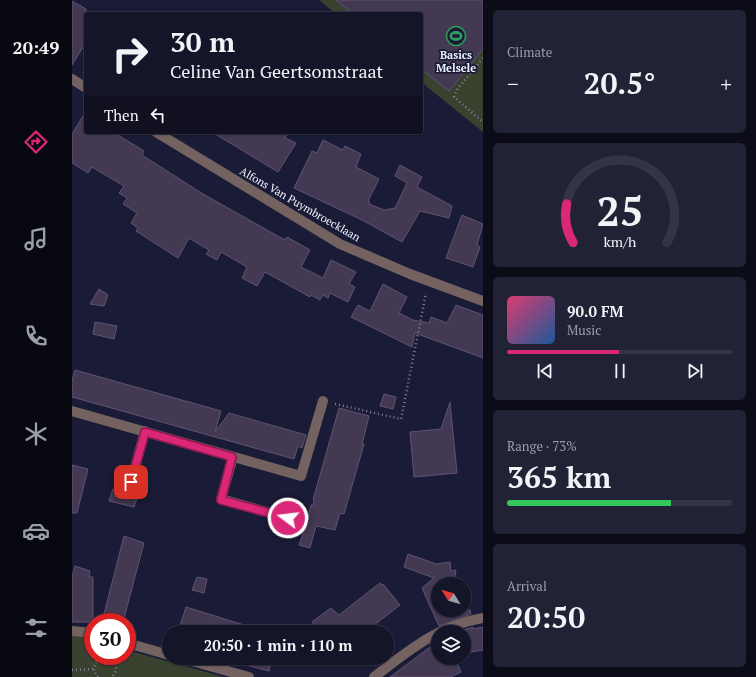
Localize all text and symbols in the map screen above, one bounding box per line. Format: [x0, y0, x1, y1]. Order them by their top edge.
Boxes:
text: 30 m [170, 23, 235, 60]
sports icon: Basics Melsele [445, 25, 467, 47]
icon: right [104, 28, 156, 80]
text: 20:49 [13, 35, 59, 59]
text: Climate [507, 43, 552, 61]
place label: Basics Melsele [436, 48, 476, 75]
text: Celine Van Geertsomstraat [170, 59, 383, 83]
text: 20.5° [583, 63, 656, 103]
text: − [507, 69, 519, 98]
text: + [720, 69, 732, 98]
icon: left [147, 104, 169, 126]
text: Then [104, 105, 139, 125]
icon: directions [22, 128, 50, 156]
street label: Alfons Van Puymbroecklaan [237, 164, 363, 245]
text: 25 [596, 183, 643, 238]
icon: music [22, 225, 50, 253]
text: km/h [603, 232, 637, 251]
text: 90.0 FM [567, 301, 624, 321]
text: Music [567, 321, 601, 339]
icon: phone [22, 322, 50, 350]
icon: previous [534, 360, 556, 382]
icon: pause [609, 360, 631, 382]
icon: next [684, 360, 706, 382]
icon: climate [22, 420, 50, 448]
text: Range · 73% [507, 437, 577, 455]
text: 365 km [507, 457, 611, 497]
pin [114, 465, 148, 499]
icon: arrive [120, 471, 142, 493]
position arrow [267, 497, 309, 539]
icon: car [22, 517, 50, 545]
north arrow [431, 577, 471, 617]
map controls [431, 577, 471, 665]
text: Arrival [507, 577, 547, 595]
text: 20:50 [507, 597, 585, 637]
speed limit sign: 30 [84, 613, 136, 665]
icon: filters [22, 614, 50, 642]
button: layers [431, 625, 471, 665]
text: 20:50 · 1 min · 110 m [204, 635, 352, 655]

